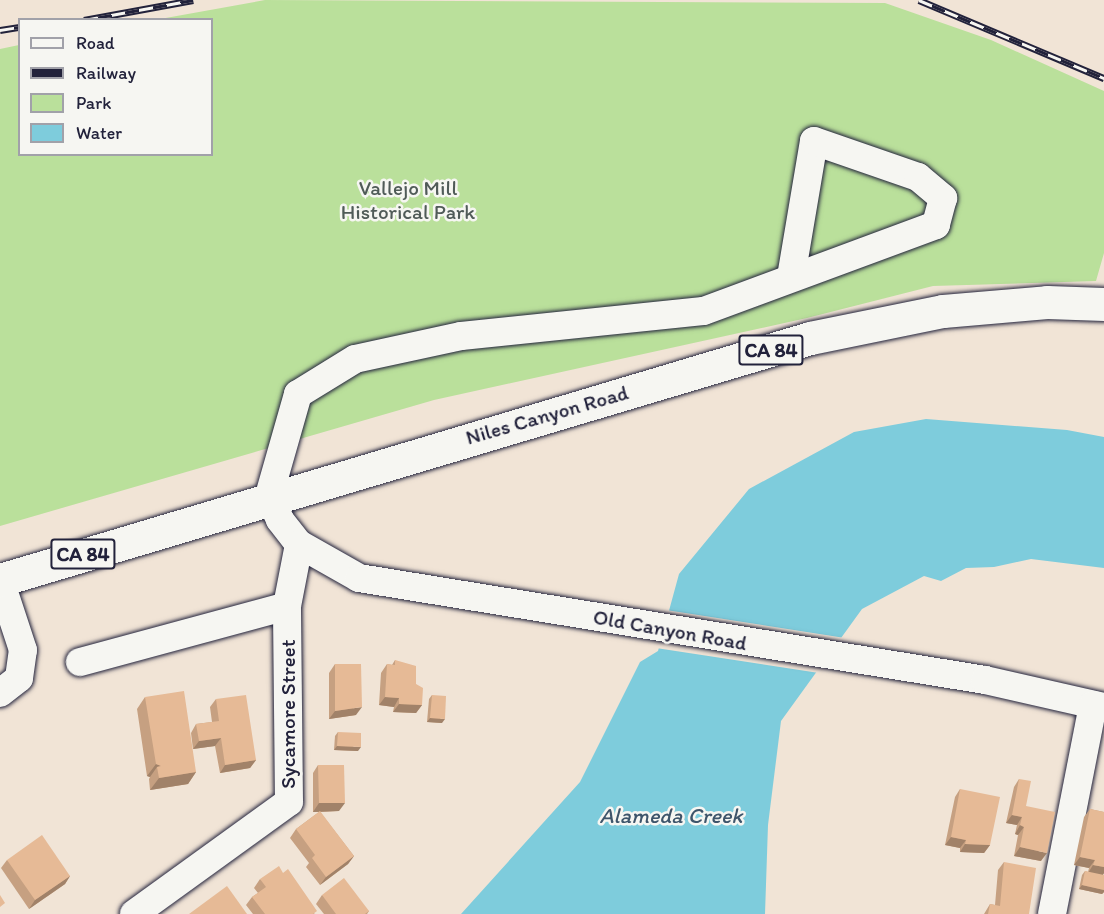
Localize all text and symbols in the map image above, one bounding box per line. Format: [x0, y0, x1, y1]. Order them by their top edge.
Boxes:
legend [18, 18, 213, 156]
text: Road [76, 32, 115, 54]
text: Railway [76, 62, 136, 84]
text: Park [76, 92, 111, 114]
text: Water [76, 122, 122, 144]
park label: Vallejo Mill Historical Park [341, 175, 475, 225]
road number: CA 84 [738, 333, 804, 367]
street label: Niles Canyon Road [463, 380, 631, 450]
road number: CA 84 [50, 537, 116, 571]
street label: Old Canyon Road [591, 604, 749, 656]
street label: Sycamore Street [275, 639, 301, 789]
water label: Alameda Creek [599, 803, 743, 829]

